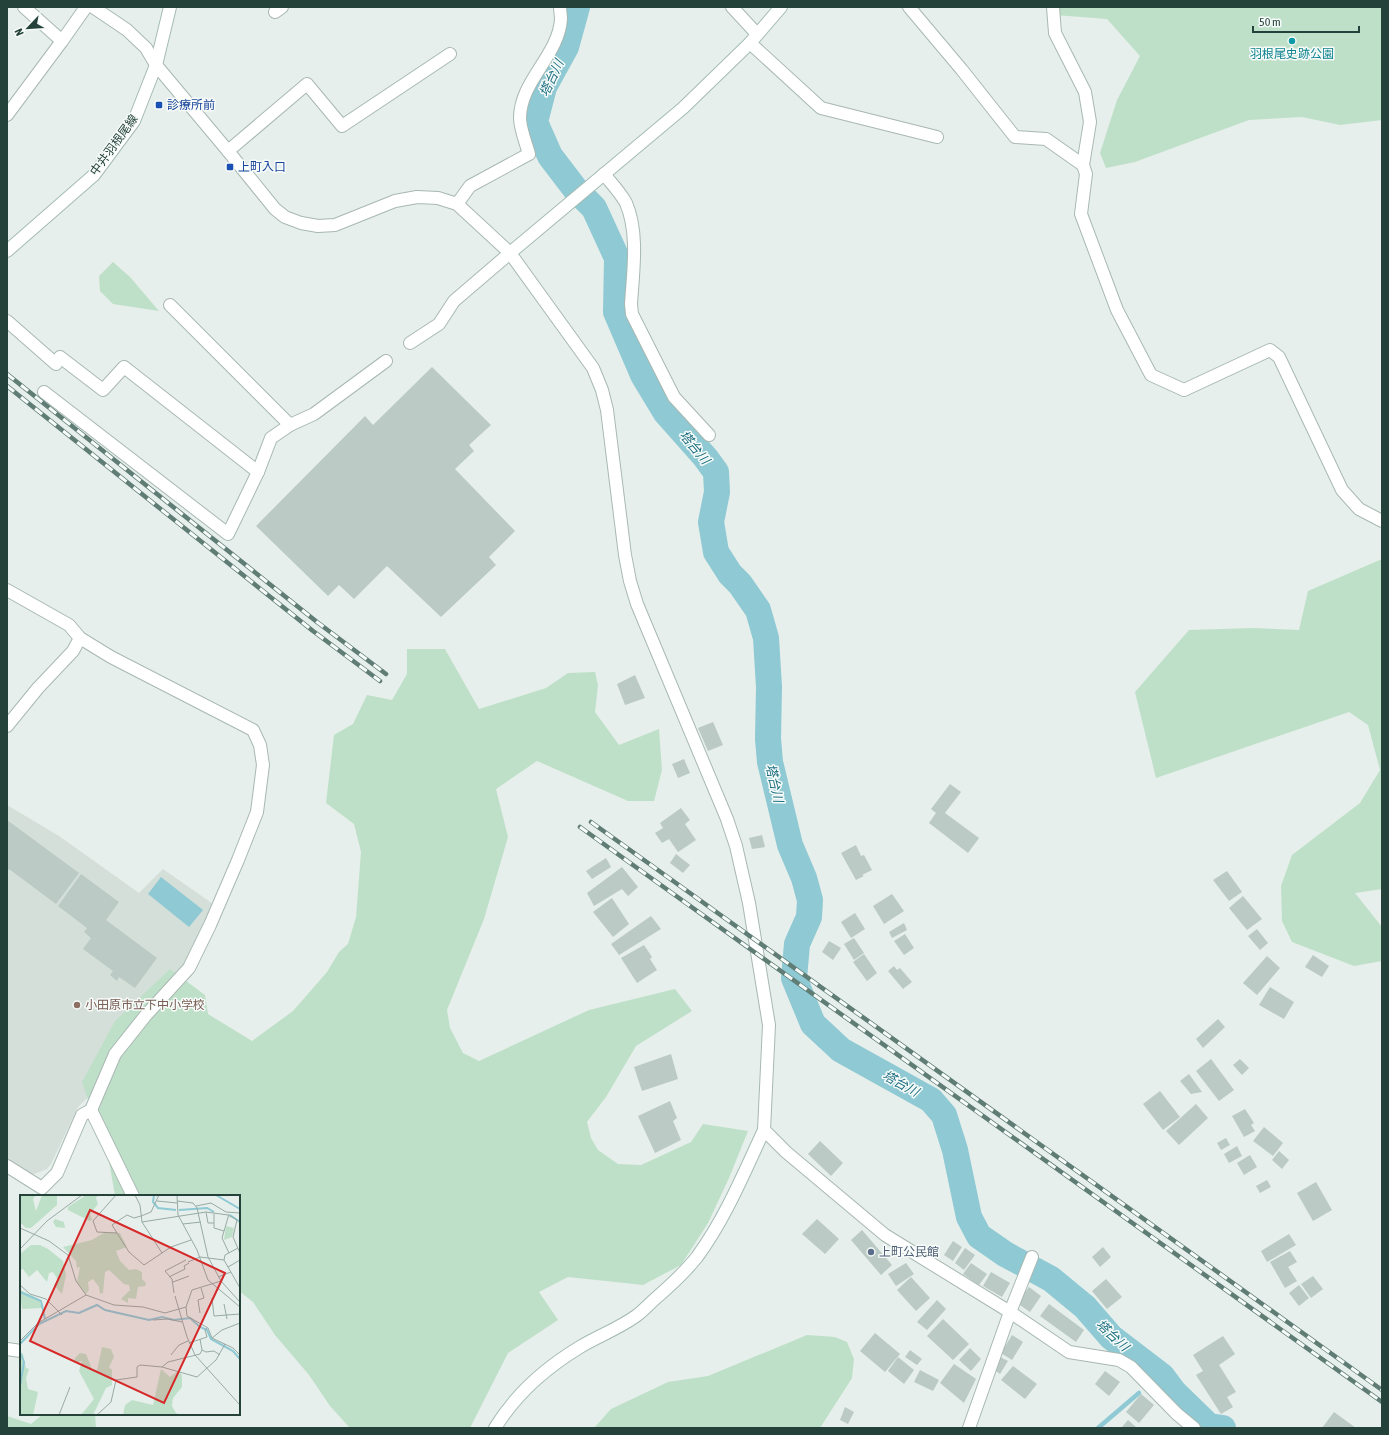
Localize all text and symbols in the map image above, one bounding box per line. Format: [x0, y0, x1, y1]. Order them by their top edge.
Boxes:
north arrow [8, 8, 48, 48]
scale bar [1253, 8, 1359, 34]
text: 50 m [1259, 15, 1281, 29]
text: N [12, 27, 26, 38]
marker: 羽根尾史跡公園 [1287, 36, 1297, 46]
place label: 羽根尾史跡公園 [1250, 47, 1334, 61]
water label: 塔台川 [536, 56, 567, 99]
place label: 診療所前 [167, 98, 215, 112]
marker: 診療所前 [154, 100, 164, 110]
street label: 中井羽根尾線 [87, 112, 141, 178]
place label: 上町入口 [238, 160, 286, 174]
marker: 上町入口 [225, 162, 235, 172]
water label: 塔台川 [676, 428, 714, 469]
water label: 塔台川 [763, 762, 787, 806]
place label: 小田原市立下中小学校 [85, 998, 205, 1012]
marker: 小田原市立下中小学校 [72, 1000, 82, 1010]
water label: 塔台川 [880, 1067, 923, 1100]
inset map [20, 1195, 240, 1415]
place label: 上町公民館 [879, 1245, 939, 1259]
marker: 上町公民館 [866, 1247, 876, 1257]
water label: 塔台川 [1093, 1317, 1133, 1356]

